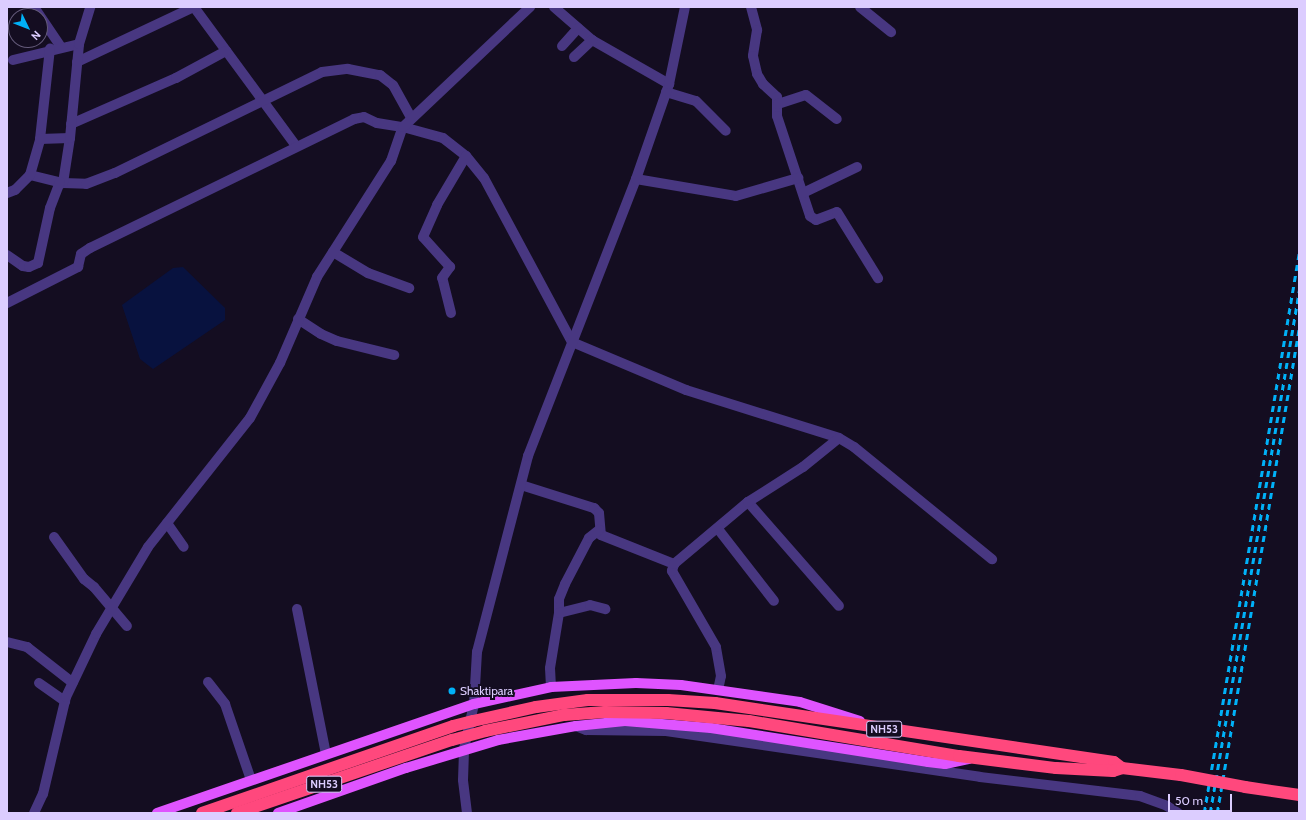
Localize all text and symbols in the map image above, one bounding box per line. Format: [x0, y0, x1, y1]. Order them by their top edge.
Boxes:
north arrow [8, 8, 48, 48]
text: N [28, 28, 44, 43]
place label: Shaktipara [460, 684, 513, 698]
marker: Shaktipara [447, 686, 457, 696]
road number: NH53 [866, 720, 902, 738]
road number: NH53 [306, 775, 342, 793]
scale bar [1170, 786, 1234, 812]
text: 50 m [1175, 793, 1203, 808]

